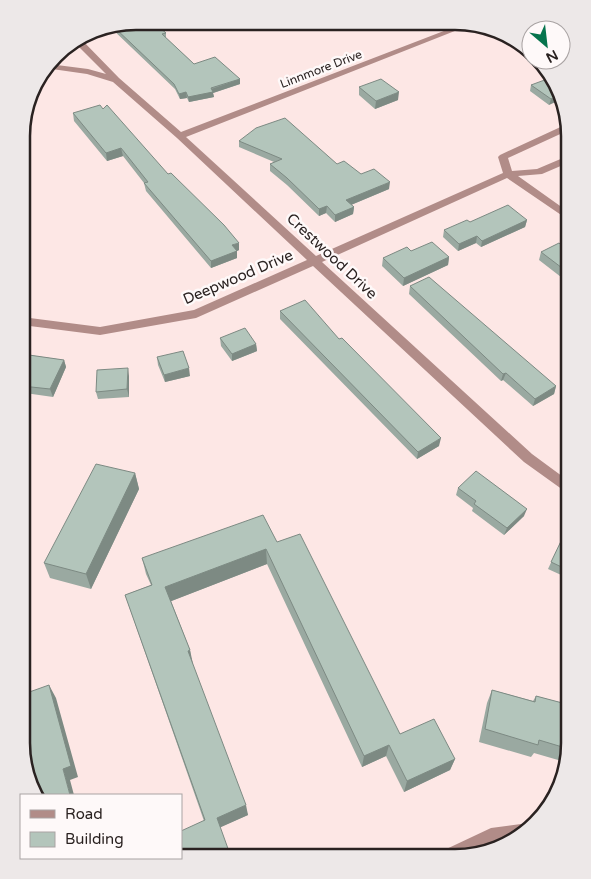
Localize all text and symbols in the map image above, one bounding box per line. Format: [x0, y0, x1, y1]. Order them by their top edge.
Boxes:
north arrow [521, 20, 571, 70]
text: N [543, 46, 561, 66]
street label: Linnmore Drive [278, 47, 364, 91]
street label: Crestwood Drive [283, 209, 381, 303]
street label: Deepwood Drive [180, 246, 296, 308]
legend [20, 794, 182, 859]
text: Road [65, 805, 103, 823]
text: Building [65, 830, 124, 848]

